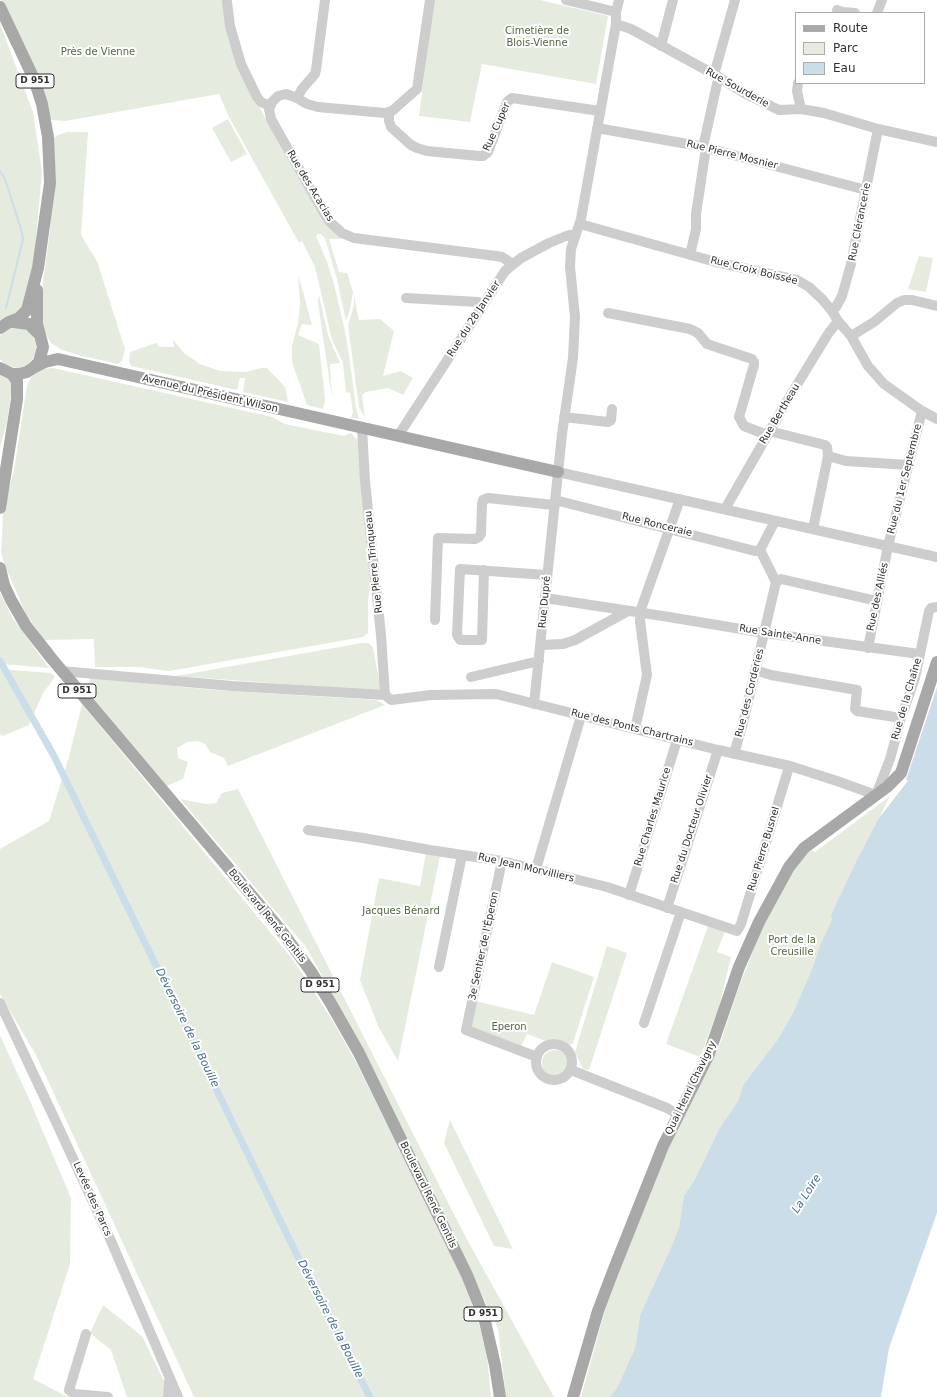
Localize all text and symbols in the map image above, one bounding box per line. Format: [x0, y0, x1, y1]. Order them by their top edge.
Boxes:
legend [795, 12, 925, 84]
text: Route [833, 21, 868, 35]
park label: Cimetière de Blois-Vienne [505, 25, 569, 48]
text: Parc [833, 41, 858, 55]
park label: Près de Vienne [61, 46, 135, 58]
text: Eau [833, 61, 856, 75]
street label: Rue Sourderie [703, 66, 771, 110]
road number: D 951 [16, 74, 54, 88]
street label: Rue Cuper [481, 101, 513, 153]
street label: Rue Pierre Mosnier [685, 138, 779, 172]
street label: Rue des Acacias [284, 148, 336, 224]
street label: Rue Clérancerie [847, 182, 873, 262]
street label: Rue Croix Boissée [709, 254, 799, 288]
street label: Rue du 28 Janvier [445, 279, 503, 359]
street label: Avenue du Président Wilson [141, 373, 279, 415]
street label: Rue Bertheau [757, 382, 803, 446]
street label: Rue du 1er Septembre [886, 423, 924, 535]
street label: Rue Pierre Trinqueau [363, 510, 385, 614]
street label: Rue Ronceraie [621, 510, 693, 540]
street label: Rue des Alliés [865, 562, 891, 632]
street label: Rue Dupré [537, 575, 553, 629]
street label: Rue Sainte-Anne [738, 623, 822, 647]
street label: Rue des Corderies [733, 647, 767, 739]
street label: Rue de la Chaîne [890, 657, 924, 741]
road number: D 951 [58, 684, 96, 698]
street label: Rue des Ponts Chartrains [570, 707, 694, 749]
street label: Rue Charles Maurice [632, 766, 674, 868]
street label: Rue du Docteur Olivier [669, 773, 715, 885]
street label: Rue Pierre Busnel [745, 805, 783, 893]
street label: Rue Jean Morvilliers [477, 851, 575, 885]
street label: Boulevard René Gentils [226, 867, 308, 965]
street label: 3e Sentier de l'Éperon [467, 890, 501, 1002]
park label: Jacques Bénard [362, 905, 440, 917]
park label: Port de la Creusille [768, 934, 816, 958]
water label: Déversoire de la Bouille [152, 966, 222, 1090]
road number: D 951 [301, 978, 339, 992]
park label: Eperon [491, 1021, 527, 1033]
street label: Quai Henri Chavigny [663, 1039, 719, 1137]
street label: Boulevard René Gentils [397, 1140, 459, 1250]
street label: Levée des Parcs [70, 1160, 114, 1238]
water label: La Loire [790, 1172, 824, 1216]
water label: Déversoire de la Bouille [294, 1258, 366, 1380]
road number: D 951 [464, 1307, 502, 1321]

